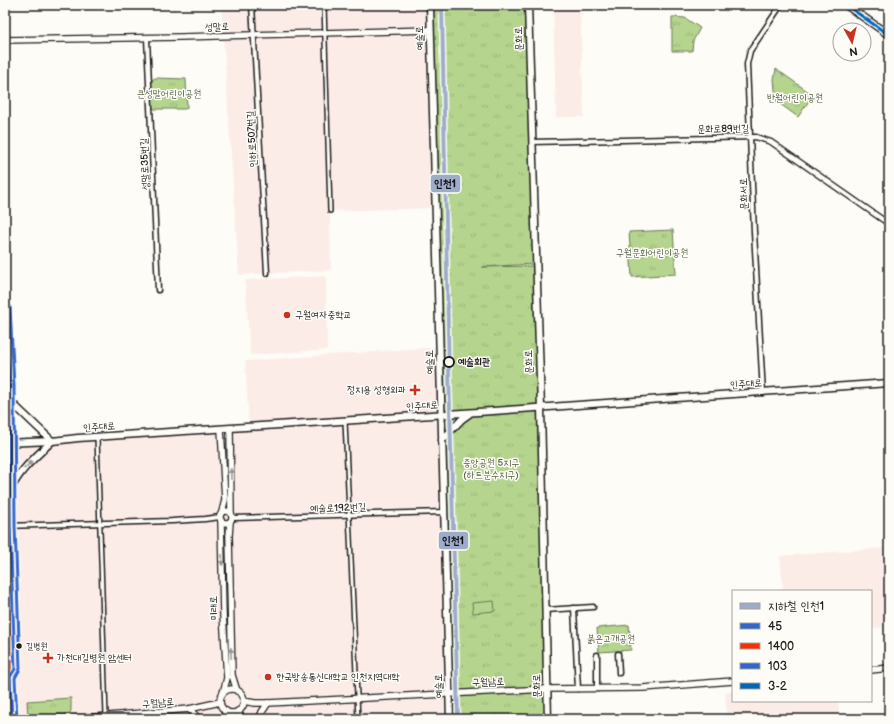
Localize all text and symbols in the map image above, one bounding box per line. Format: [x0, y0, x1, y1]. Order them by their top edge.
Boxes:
street label: 성말로 [205, 21, 229, 33]
north arrow [832, 22, 872, 62]
street label: 예술로 [414, 26, 426, 50]
street label: 문화로 [513, 27, 525, 51]
text: N [848, 44, 858, 58]
park label: 큰성말어린이공원 [137, 88, 201, 100]
park label: 반월어린이공원 [767, 92, 823, 104]
street label: 인하로507번길 [245, 110, 259, 168]
street label: 문화로89번길 [697, 123, 749, 135]
street label: 성말로35번길 [138, 138, 152, 190]
line badge: 인천1 [430, 174, 461, 193]
text: 인천1 [434, 177, 456, 190]
street label: 문화서로 [737, 178, 751, 210]
park label: 구월문화어린이공원 [616, 247, 688, 259]
place label: 구월여자중학교 [295, 309, 351, 321]
marker: 구월여자중학교 [282, 310, 292, 320]
street label: 예술로 [424, 350, 436, 374]
street label: 문화로 [523, 350, 535, 374]
marker: 예술회관 [443, 356, 455, 368]
place label: 예술회관 [458, 356, 490, 368]
street label: 인주대로 [730, 377, 762, 391]
place label: 정지용 성형외과 [347, 384, 406, 396]
marker: 정지용 성형외과 [409, 384, 421, 396]
street label: 인주대로 [406, 399, 438, 413]
street label: 인주대로 [83, 420, 115, 434]
park label: 중앙공원 5지구 (하트분수지구) [463, 457, 519, 481]
one-way arrow [23, 460, 33, 470]
one-way arrow [228, 467, 234, 480]
street label: 예술로192번길 [310, 501, 366, 515]
line badge: 인천1 [438, 531, 469, 550]
text: 인천1 [442, 534, 464, 547]
one-way arrow [219, 554, 225, 567]
legend [732, 590, 872, 702]
street label: 미래로 [208, 596, 220, 620]
text: 지하철 인천1 [768, 599, 824, 614]
text: 45 [768, 619, 782, 634]
park label: 붉은고개공원 [587, 633, 635, 645]
text: 1400 [768, 639, 794, 654]
marker: 길병원 [14, 641, 24, 651]
place label: 길병원 [26, 641, 48, 652]
one-way arrow [228, 647, 235, 659]
marker: 가천대길병원 암센터 [42, 652, 54, 664]
place label: 가천대길병원 암센터 [57, 652, 132, 664]
text: 103 [768, 659, 787, 674]
place label: 한국방송통신대학교 인천지역대학 [276, 671, 400, 683]
marker: 한국방송통신대학교 인천지역대학 [263, 672, 273, 682]
street label: 예술로 [433, 674, 445, 698]
street label: 문화로 [531, 674, 543, 698]
street label: 구월남로 [472, 675, 504, 689]
text: 3-2 [768, 679, 787, 694]
street label: 구월남로 [141, 696, 175, 710]

